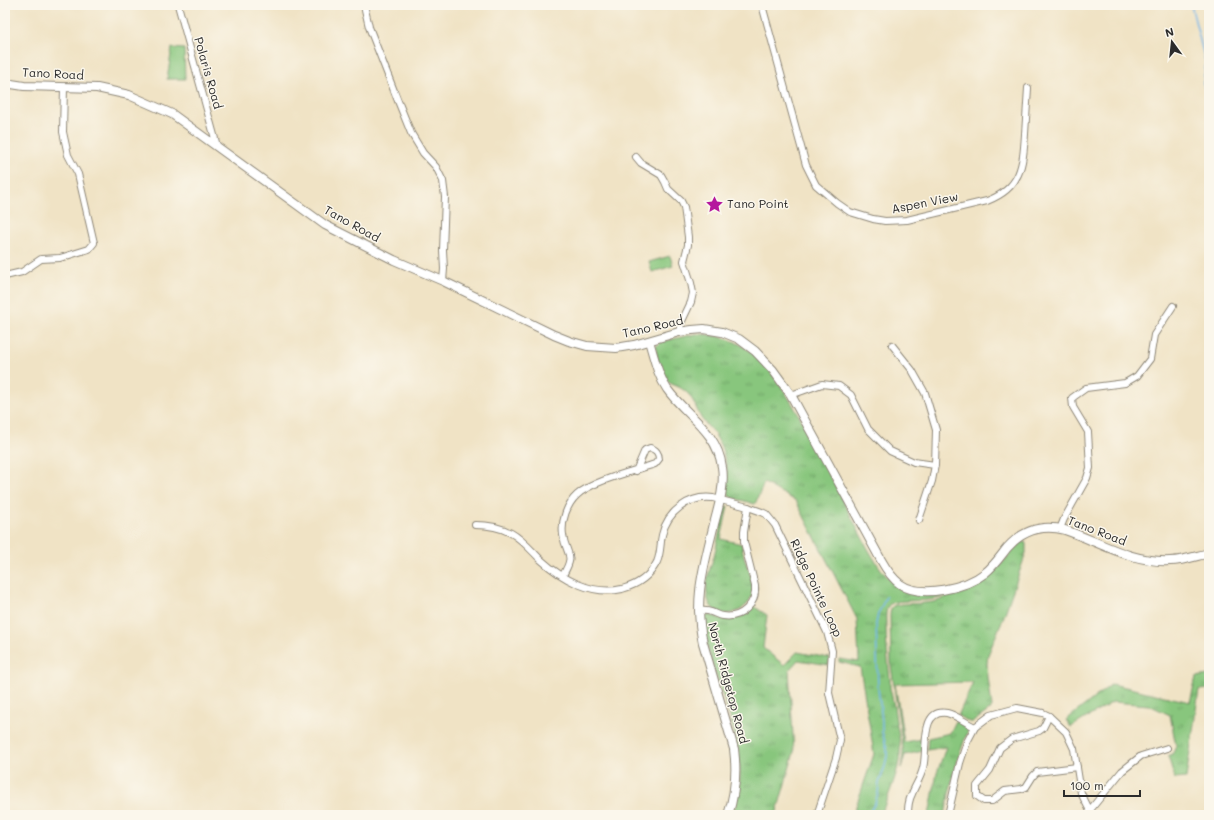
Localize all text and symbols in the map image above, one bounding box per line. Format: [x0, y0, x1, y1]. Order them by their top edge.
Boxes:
north arrow [1152, 22, 1192, 62]
text: N [1163, 24, 1175, 40]
street label: Polaris Road [191, 35, 227, 111]
street label: Tano Road [22, 63, 85, 83]
street label: Aspen View [890, 188, 960, 216]
place icon: Tano Point [704, 194, 724, 214]
place label: Tano Point [727, 195, 789, 211]
street label: Tano Road [322, 201, 384, 245]
street label: Tano Road [621, 311, 685, 341]
street label: Tano Road [1066, 512, 1129, 549]
street label: Ridge Pointe Loop [787, 536, 847, 639]
street label: North Ridgetop Road [705, 620, 753, 745]
scale bar [1064, 772, 1140, 798]
text: 100 m [1070, 777, 1104, 793]

